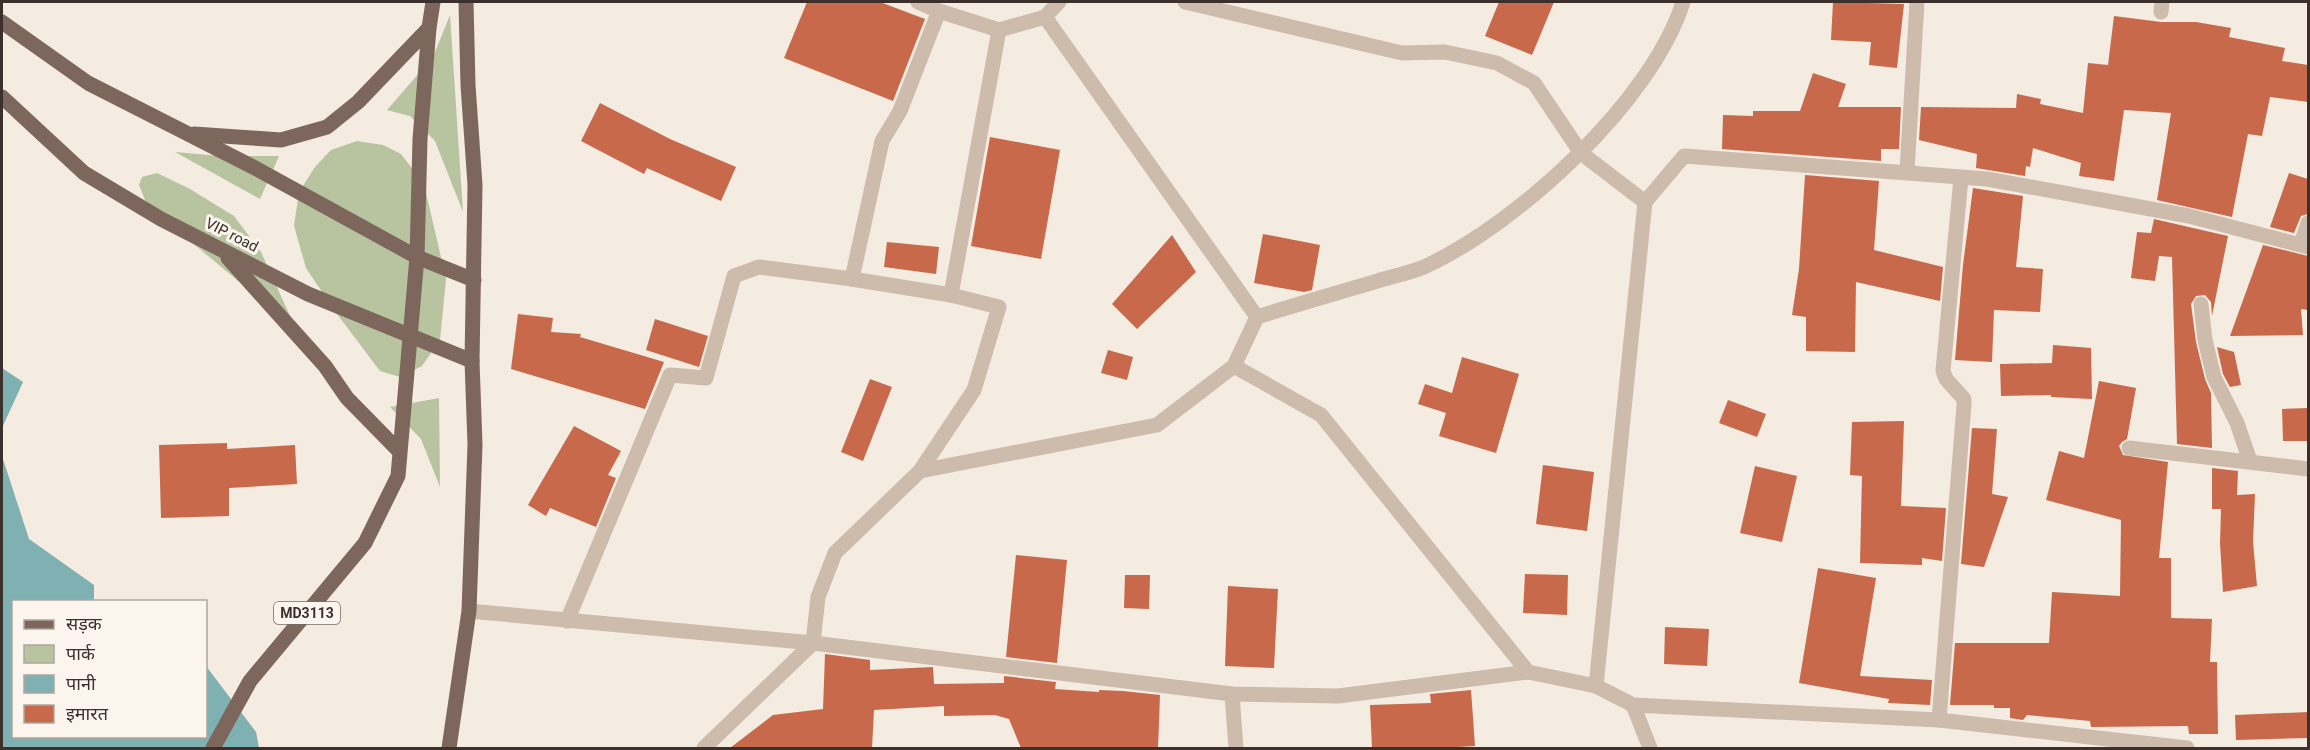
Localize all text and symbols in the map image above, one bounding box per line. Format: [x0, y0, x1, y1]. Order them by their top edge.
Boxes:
street label: VIP road [203, 214, 261, 256]
legend [12, 600, 207, 738]
road number: MD3113 [274, 602, 340, 624]
text: सड़क [66, 613, 103, 634]
text: पार्क [66, 643, 96, 664]
text: पानी [66, 673, 96, 694]
text: इमारत [66, 703, 109, 724]

